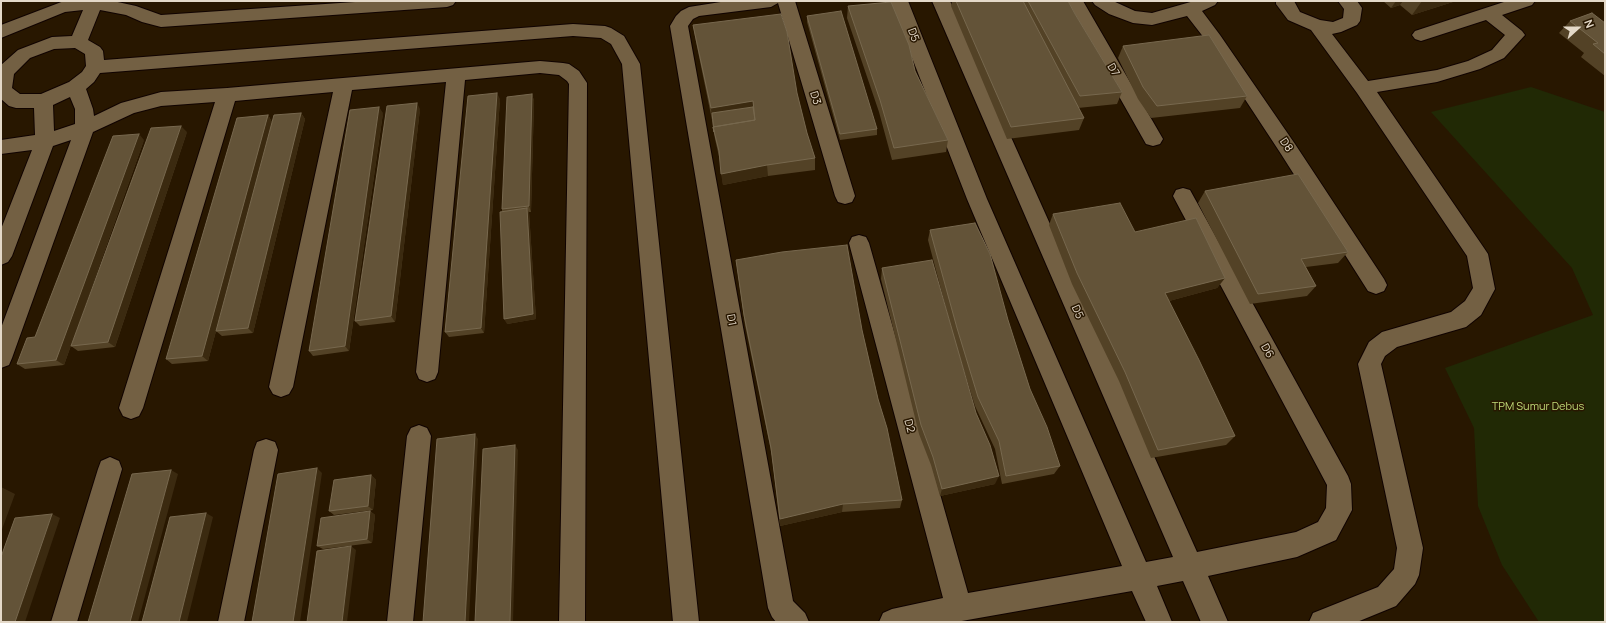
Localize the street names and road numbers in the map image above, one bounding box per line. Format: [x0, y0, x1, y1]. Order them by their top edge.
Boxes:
street label: D5 [904, 26, 922, 44]
street label: D7 [1104, 61, 1122, 79]
street label: D3 [807, 90, 823, 106]
street label: D8 [1277, 136, 1295, 154]
street label: D5 [1068, 303, 1086, 321]
street label: D1 [723, 313, 739, 327]
street label: D6 [1258, 342, 1276, 360]
street label: D2 [901, 418, 917, 434]

